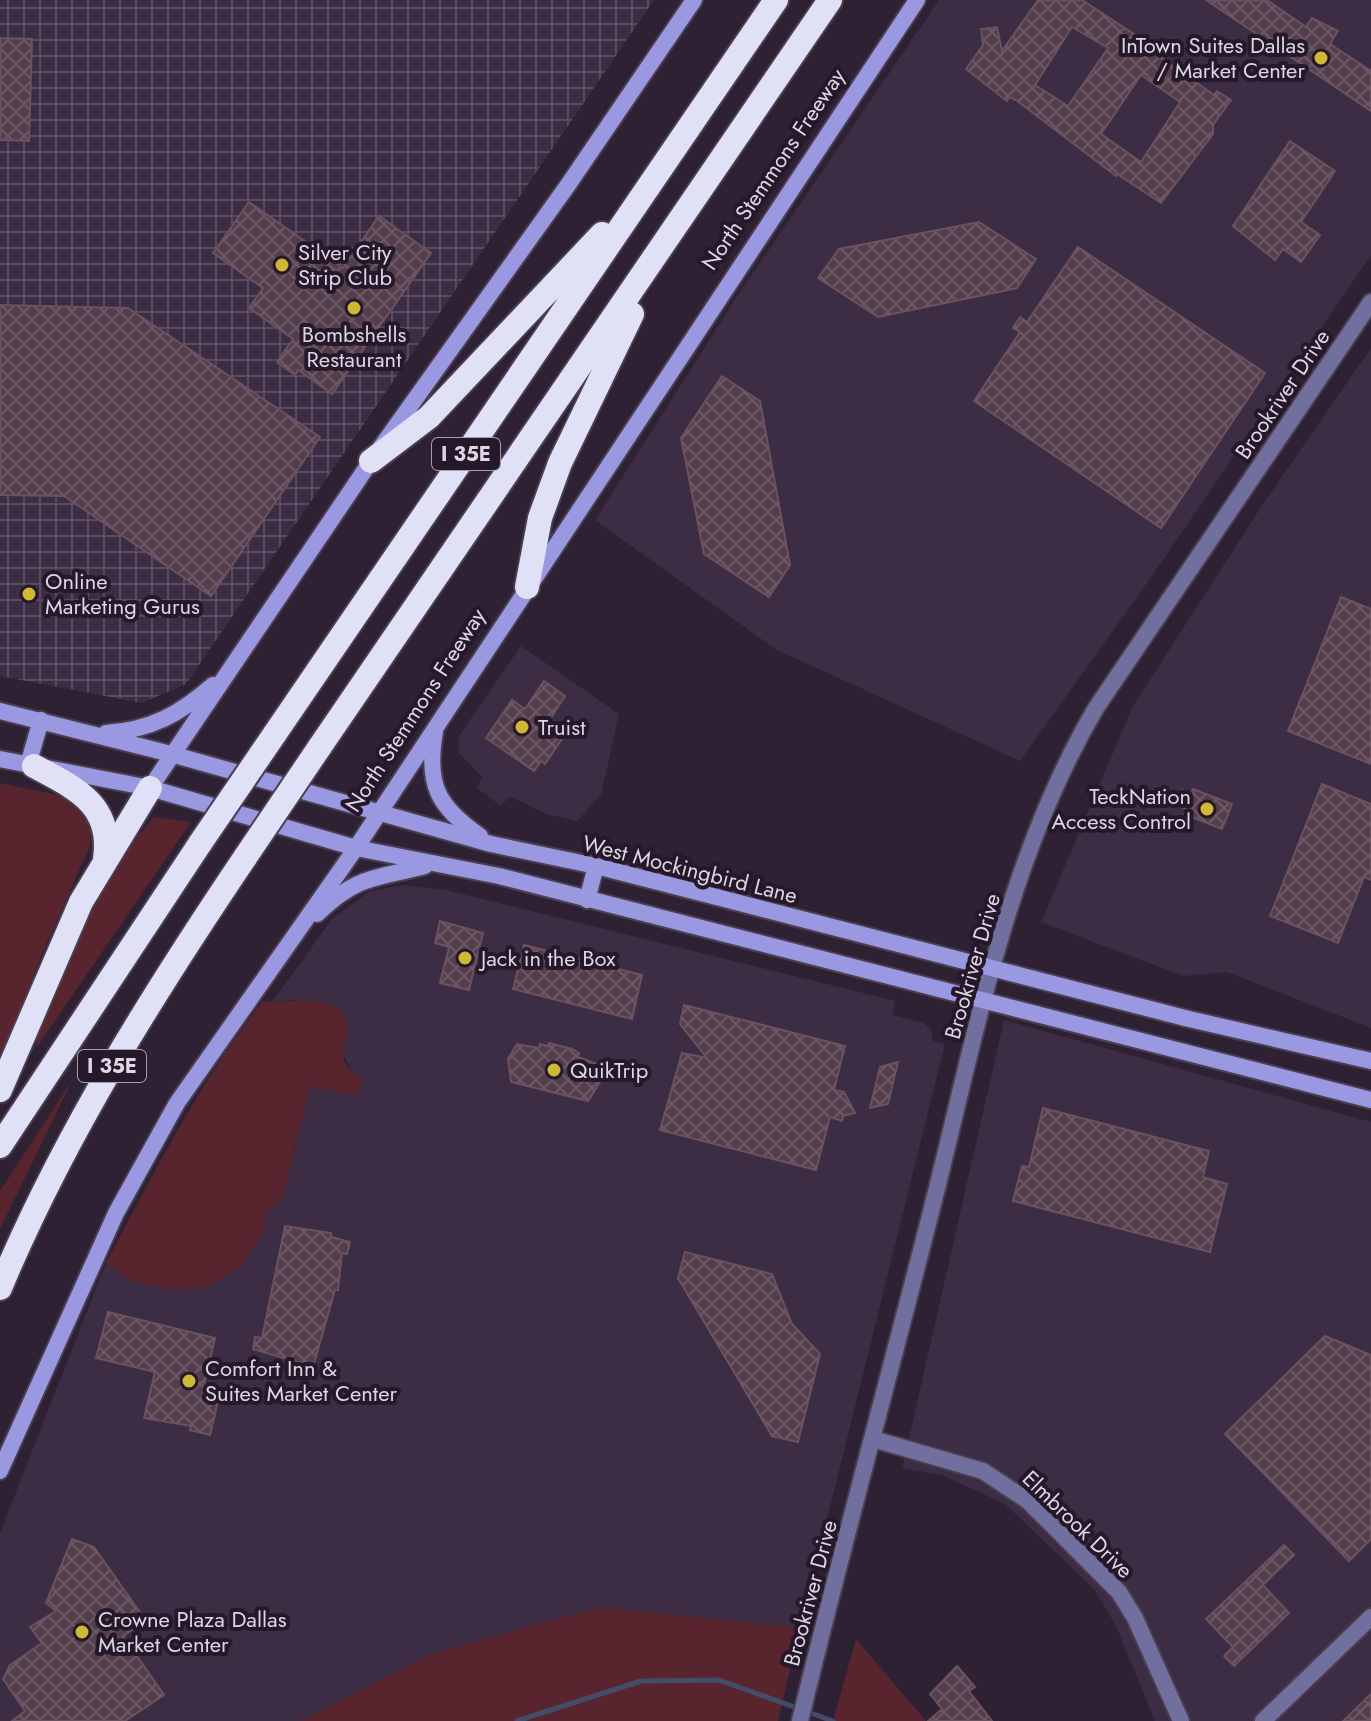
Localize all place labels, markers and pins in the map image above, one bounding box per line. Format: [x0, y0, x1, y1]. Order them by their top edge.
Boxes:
place label: InTown Suites Dallas / Market Center [1121, 29, 1305, 86]
marker: InTown Suites Dallas / Market Center [1312, 49, 1330, 67]
place label: Silver City Strip Club [298, 236, 392, 293]
marker: Silver City Strip Club [273, 256, 291, 274]
marker: Bombshells Restaurant [345, 299, 363, 317]
place label: Bombshells Restaurant [302, 318, 406, 375]
place label: Online Marketing Gurus [45, 565, 200, 622]
marker: Online Marketing Gurus [20, 585, 38, 603]
place label: Truist [538, 711, 586, 743]
marker: Truist [513, 718, 531, 736]
place label: TeckNation Access Control [1052, 780, 1191, 837]
marker: TeckNation Access Control [1198, 800, 1216, 818]
place label: Jack in the Box [478, 942, 616, 974]
marker: Jack in the Box [456, 949, 474, 967]
place label: QuikTrip [570, 1054, 648, 1086]
marker: QuikTrip [545, 1061, 563, 1079]
place label: Comfort Inn & Suites Market Center [205, 1352, 397, 1409]
marker: Comfort Inn & Suites Market Center [180, 1372, 198, 1390]
place label: Crowne Plaza Dallas Market Center [98, 1603, 287, 1660]
marker: Crowne Plaza Dallas Market Center [73, 1623, 91, 1641]

